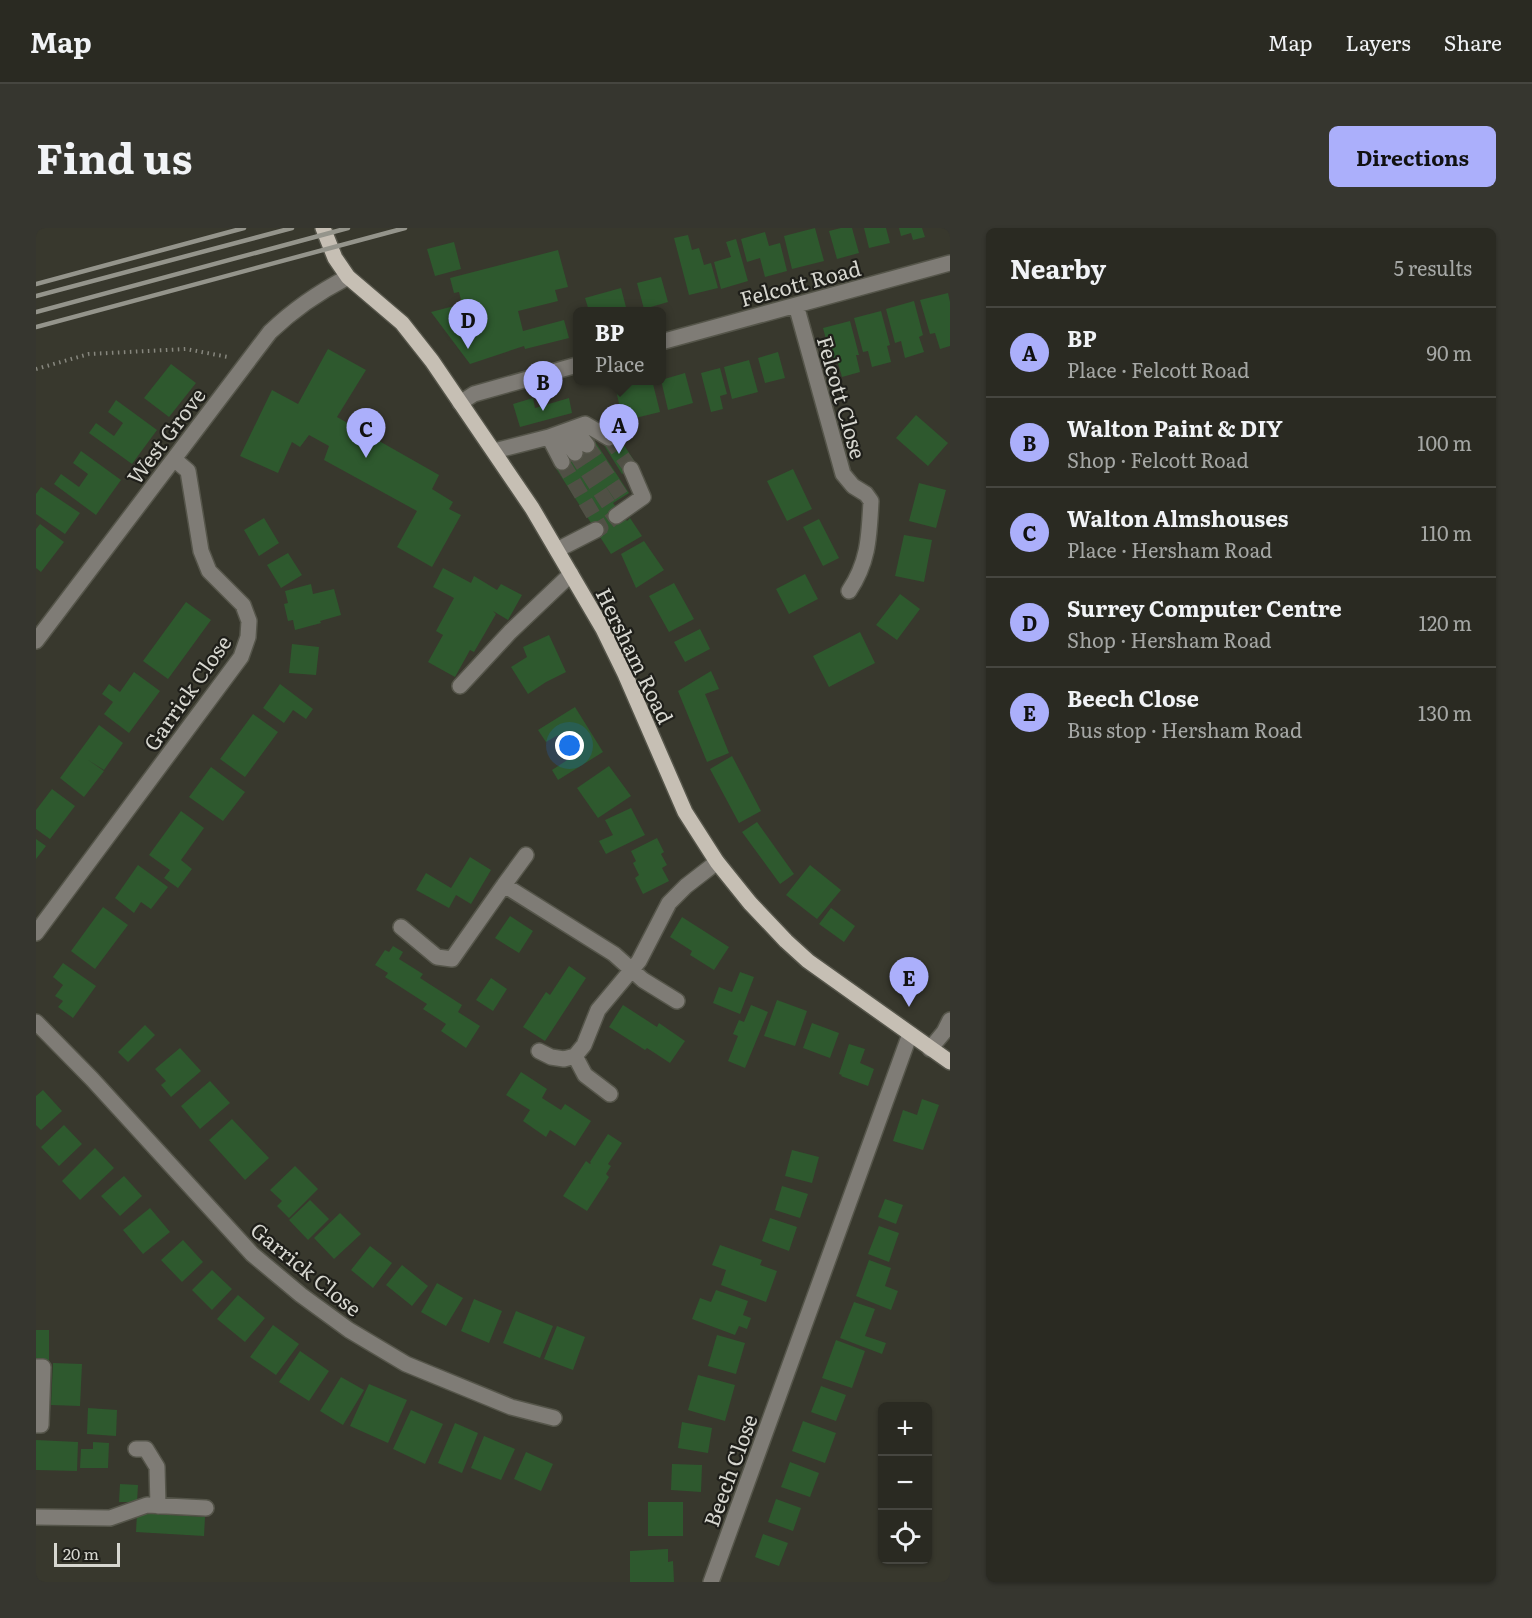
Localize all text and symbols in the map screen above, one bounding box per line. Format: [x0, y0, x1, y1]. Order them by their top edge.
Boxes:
text: Map [30, 20, 92, 62]
text: Map [1268, 26, 1313, 57]
text: Layers [1346, 26, 1411, 57]
text: Share [1444, 26, 1502, 57]
text: Find us [36, 125, 193, 187]
button: Directions [1329, 126, 1496, 187]
text: Nearby [1010, 248, 1106, 287]
street label: Felcott Road [736, 251, 864, 313]
text: 5 results [1394, 252, 1472, 282]
pin: D [448, 300, 488, 349]
popup [573, 307, 666, 385]
text: BP [595, 315, 624, 348]
text: BP [1067, 321, 1097, 354]
street label: Felcott Close [811, 332, 875, 462]
text: A [1022, 337, 1037, 367]
text: 90 m [1427, 337, 1472, 367]
text: Place [595, 348, 644, 378]
text: Place · Felcott Road [1067, 354, 1249, 384]
pin: B [524, 362, 562, 411]
street label: West Grove [118, 380, 212, 490]
pin: A [600, 404, 638, 454]
pin: C [346, 408, 386, 458]
text: Walton Paint & DIY [1067, 411, 1283, 444]
text: B [1023, 427, 1036, 457]
text: 100 m [1417, 427, 1472, 457]
text: Shop · Felcott Road [1067, 444, 1249, 474]
text: Walton Almshouses [1067, 501, 1289, 534]
text: C [1022, 517, 1037, 547]
text: 110 m [1421, 517, 1472, 547]
text: Place · Hersham Road [1067, 534, 1272, 564]
street label: Hersham Road [590, 582, 682, 728]
text: Surrey Computer Centre [1067, 591, 1342, 624]
text: D [1022, 607, 1037, 637]
text: 120 m [1419, 607, 1472, 637]
text: Shop · Hersham Road [1067, 624, 1272, 654]
street label: Garrick Close [135, 628, 237, 756]
text: Beech Close [1067, 681, 1199, 714]
text: E [1023, 697, 1036, 727]
text: 130 m [1418, 697, 1472, 727]
text: Bus stop · Hersham Road [1067, 714, 1302, 744]
your location [555, 731, 584, 760]
pin: E [890, 958, 928, 1007]
street label: Garrick Close [245, 1214, 369, 1323]
map controls [878, 1402, 932, 1564]
button: + [878, 1402, 932, 1456]
street label: Beech Close [694, 1409, 764, 1531]
button: − [878, 1456, 932, 1510]
button: locate [878, 1510, 932, 1564]
scale bar [54, 1540, 120, 1568]
text: 20 m [63, 1541, 99, 1565]

